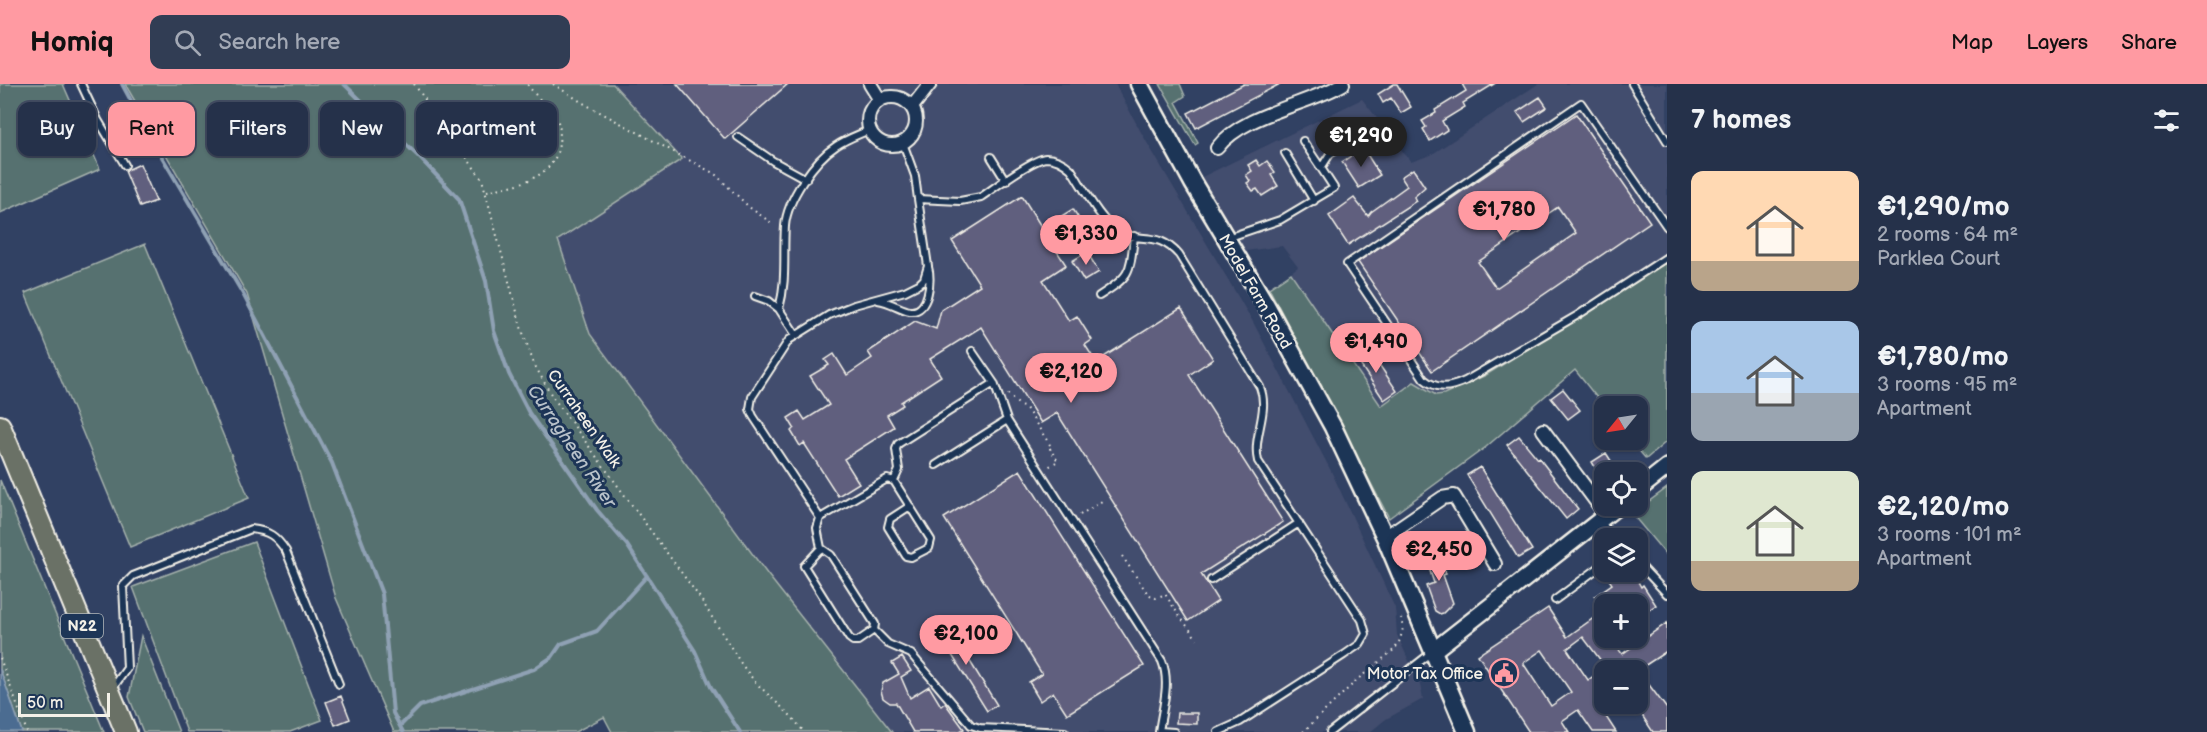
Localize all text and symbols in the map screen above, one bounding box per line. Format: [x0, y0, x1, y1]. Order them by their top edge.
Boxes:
search box [150, 15, 570, 69]
text: Homiq [30, 26, 114, 59]
icon: search [171, 26, 204, 59]
text: Search here [219, 29, 340, 56]
text: Map [1951, 30, 1993, 55]
text: Layers [2026, 30, 2088, 55]
text: Share [2121, 30, 2177, 55]
chip: Buy [18, 102, 96, 156]
chip: Rent [108, 102, 195, 156]
chip: Filters [207, 102, 308, 156]
chip: New [320, 102, 404, 156]
chip: Apartment [416, 102, 557, 156]
icon: filters [2150, 104, 2183, 137]
text: 7 homes [1691, 105, 1791, 136]
pin: €1,290 [1312, 117, 1410, 168]
text: €1,290 [1329, 124, 1393, 148]
pin: €1,780 [1455, 191, 1553, 242]
text: €1,290/mo [1877, 192, 2010, 223]
icon: home [1739, 195, 1811, 267]
text: €1,780 [1472, 198, 1536, 222]
pin: €1,330 [1037, 215, 1135, 266]
text: €1,330 [1054, 222, 1118, 246]
text: 2 rooms · 64 m² [1877, 223, 2018, 247]
street label: Model Farm Road [1214, 231, 1295, 353]
text: Parklea Court [1877, 247, 2000, 271]
pin: €1,490 [1327, 323, 1425, 374]
text: €1,490 [1344, 330, 1408, 354]
text: €1,780/mo [1877, 342, 2009, 373]
icon: home [1739, 345, 1811, 417]
pin: €2,120 [1022, 353, 1120, 404]
text: €2,120 [1039, 360, 1103, 384]
street label: Curraheen Walk [543, 366, 625, 472]
text: 3 rooms · 95 m² [1877, 373, 2017, 397]
water label: Curragheen River [523, 381, 621, 513]
north arrow [1594, 396, 1648, 450]
map controls [1594, 396, 1648, 714]
text: Apartment [1877, 397, 1972, 421]
button: locate [1594, 462, 1648, 516]
text: €2,120/mo [1877, 492, 2009, 523]
icon: home [1739, 495, 1811, 567]
text: 3 rooms · 101 m² [1877, 523, 2022, 547]
button: layers [1594, 528, 1648, 582]
pin: €2,450 [1390, 531, 1488, 582]
text: €2,450 [1405, 538, 1473, 562]
text: Apartment [1877, 547, 1972, 571]
button: + [1594, 594, 1648, 648]
road number: N22 [61, 614, 103, 638]
pin: €2,100 [917, 615, 1015, 666]
text: €2,100 [934, 622, 998, 646]
public building icon: Motor Tax Office [1488, 657, 1520, 689]
button: − [1594, 660, 1648, 714]
place label: Motor Tax Office [1367, 665, 1484, 684]
scale bar [18, 690, 110, 718]
text: 50 m [27, 694, 63, 713]

